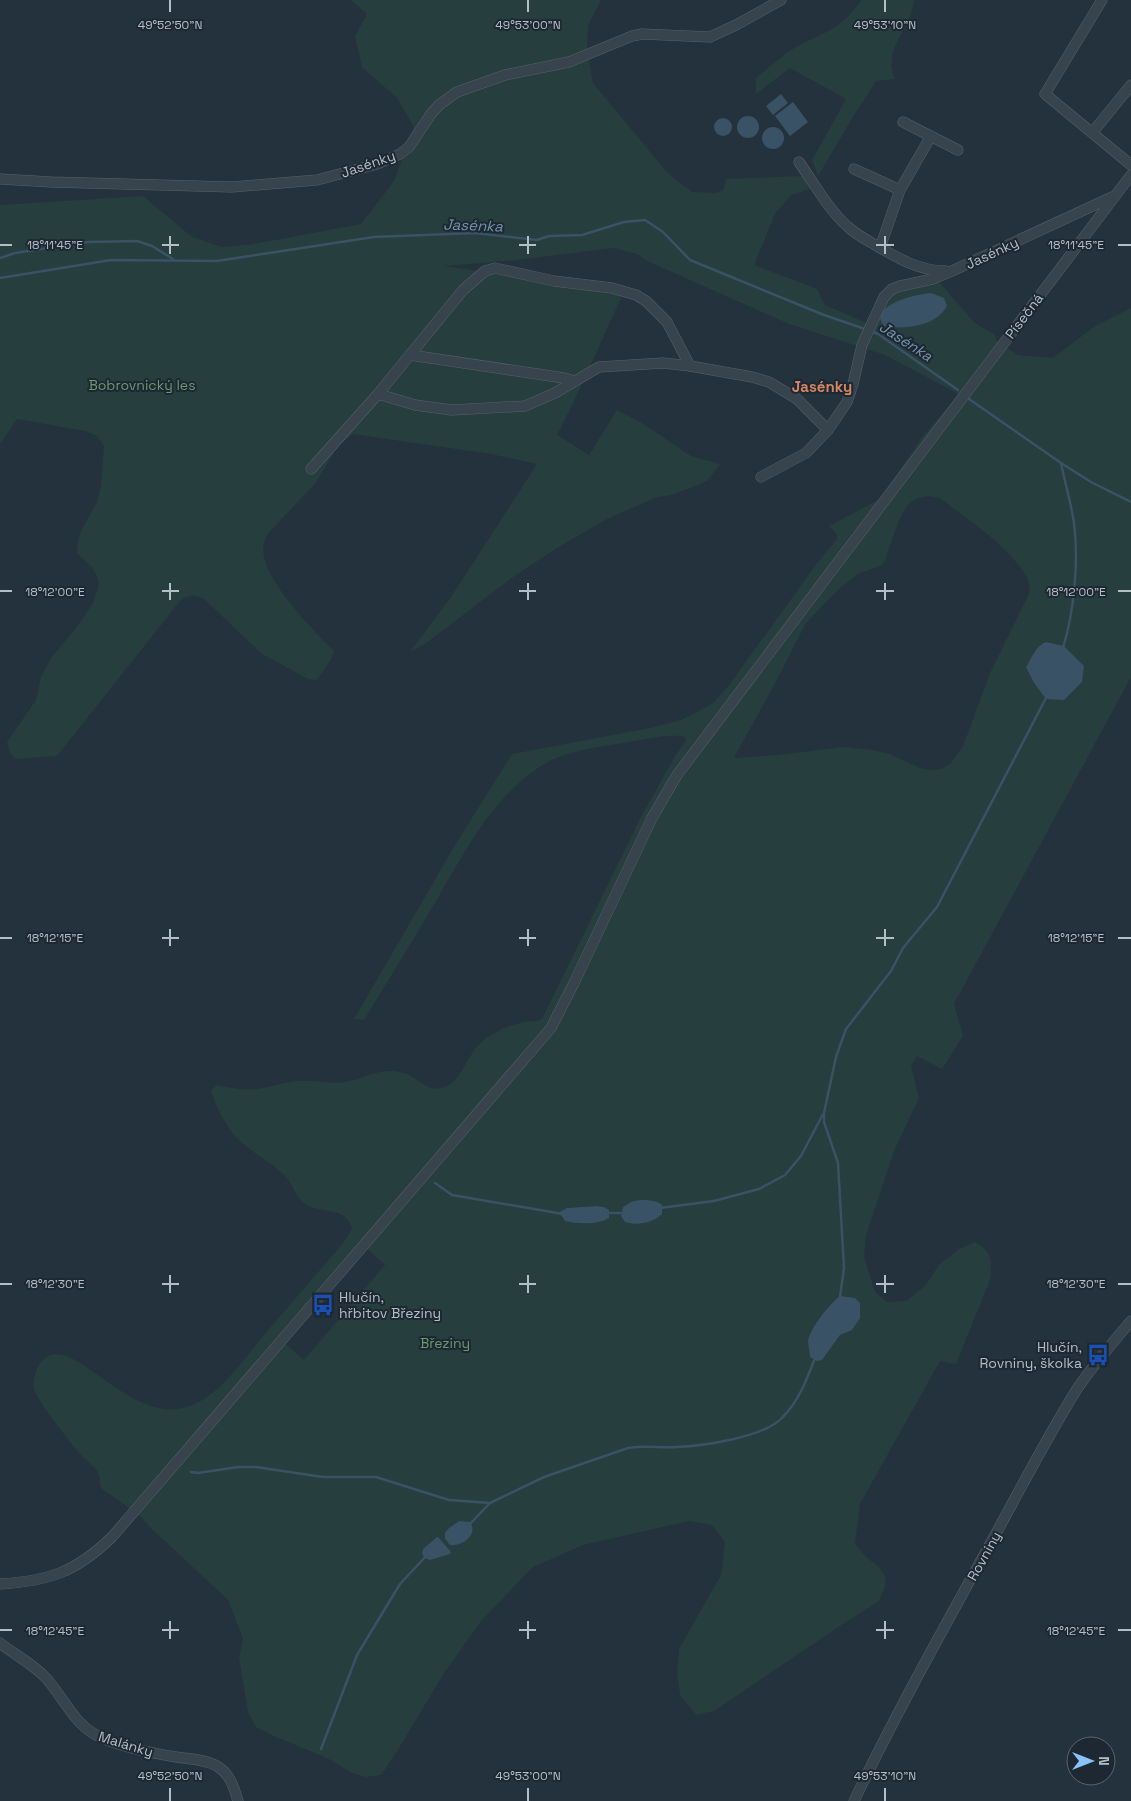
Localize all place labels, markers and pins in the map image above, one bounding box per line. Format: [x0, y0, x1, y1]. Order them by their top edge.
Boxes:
place label: Hlučín, hřbitov Březiny [339, 1288, 441, 1322]
bus stop icon: Hlučín, hřbitov Březiny [310, 1292, 336, 1318]
place label: Hlučín, Rovniny, školka [980, 1338, 1082, 1372]
bus stop icon: Hlučín, Rovniny, školka [1085, 1342, 1111, 1368]

